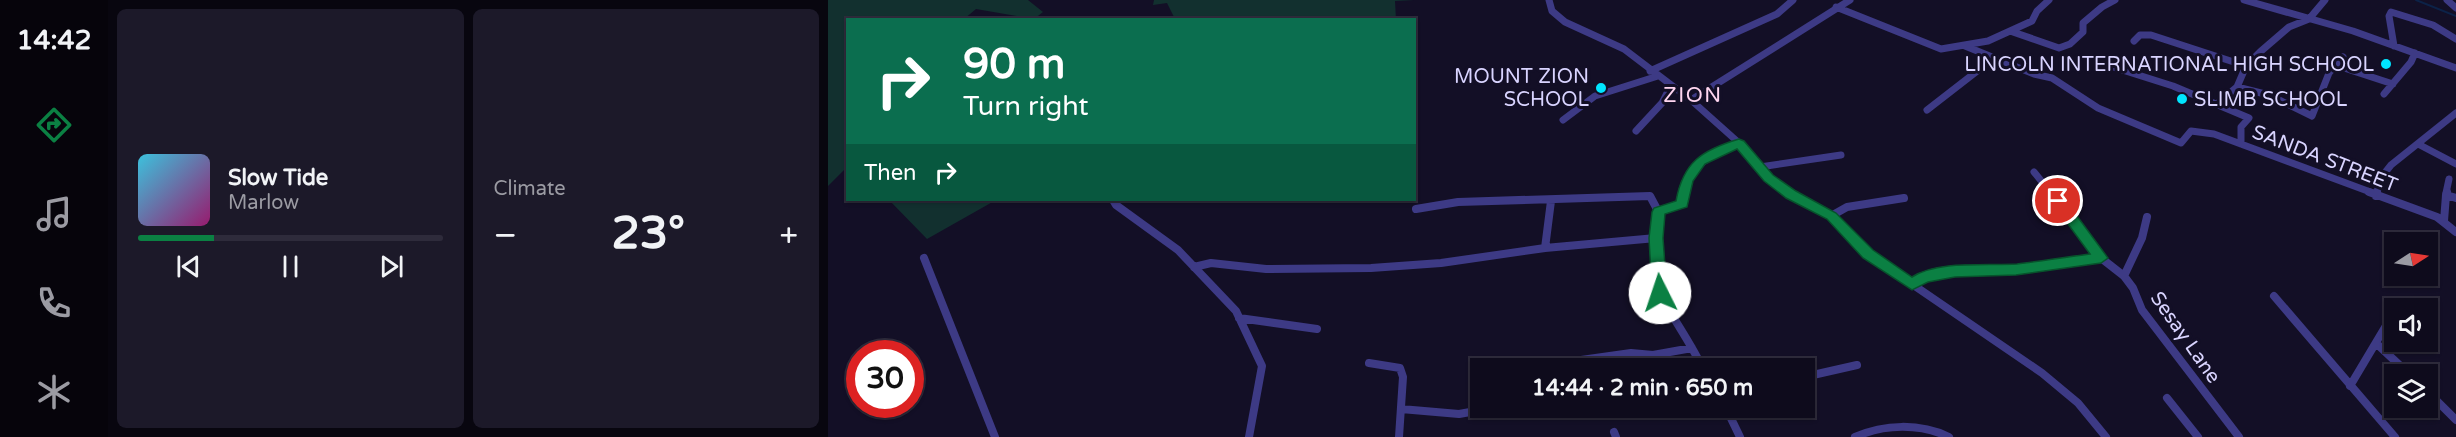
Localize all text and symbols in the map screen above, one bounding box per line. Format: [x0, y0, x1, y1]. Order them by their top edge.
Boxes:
text: 14:42 [17, 24, 91, 57]
text: 90 m [963, 39, 1065, 90]
icon: right [864, 42, 942, 120]
place label: LINCOLN INTERNATIONAL HIGH SCHOOL [1964, 53, 2374, 77]
marker: LINCOLN INTERNATIONAL HIGH SCHOOL [2379, 57, 2393, 71]
place label: MOUNT ZION SCHOOL [1454, 65, 1589, 112]
marker: MOUNT ZION SCHOOL [1594, 81, 1608, 95]
district label: ZION [1663, 83, 1723, 108]
place label: SLIMB SCHOOL [2194, 88, 2348, 112]
text: Turn right [963, 90, 1089, 123]
marker: SLIMB SCHOOL [2175, 92, 2189, 106]
icon: directions [33, 104, 75, 146]
street label: SANDA STREET [2249, 120, 2401, 198]
icon: right [929, 156, 962, 189]
text: Then [864, 160, 917, 186]
text: Slow Tide [228, 165, 328, 191]
pin [2032, 175, 2083, 226]
text: Climate [494, 177, 566, 201]
icon: arrive [2041, 184, 2074, 217]
text: Marlow [228, 191, 299, 215]
icon: music [33, 193, 75, 235]
text: 23° [611, 207, 685, 261]
text: − [494, 216, 517, 255]
text: + [779, 216, 798, 255]
north arrow [2384, 232, 2438, 286]
map controls [2384, 232, 2438, 418]
icon: previous [172, 250, 205, 283]
icon: pause [274, 250, 307, 283]
icon: next [375, 250, 408, 283]
position arrow [1628, 261, 1692, 325]
icon: phone [33, 282, 75, 324]
street label: Sesay Lane [2145, 287, 2226, 388]
button: sound [2384, 298, 2438, 352]
speed limit sign: 30 [846, 340, 924, 418]
button: layers [2384, 364, 2438, 418]
icon: climate [33, 371, 75, 413]
text: 14:44 · 2 min · 650 m [1532, 375, 1753, 401]

